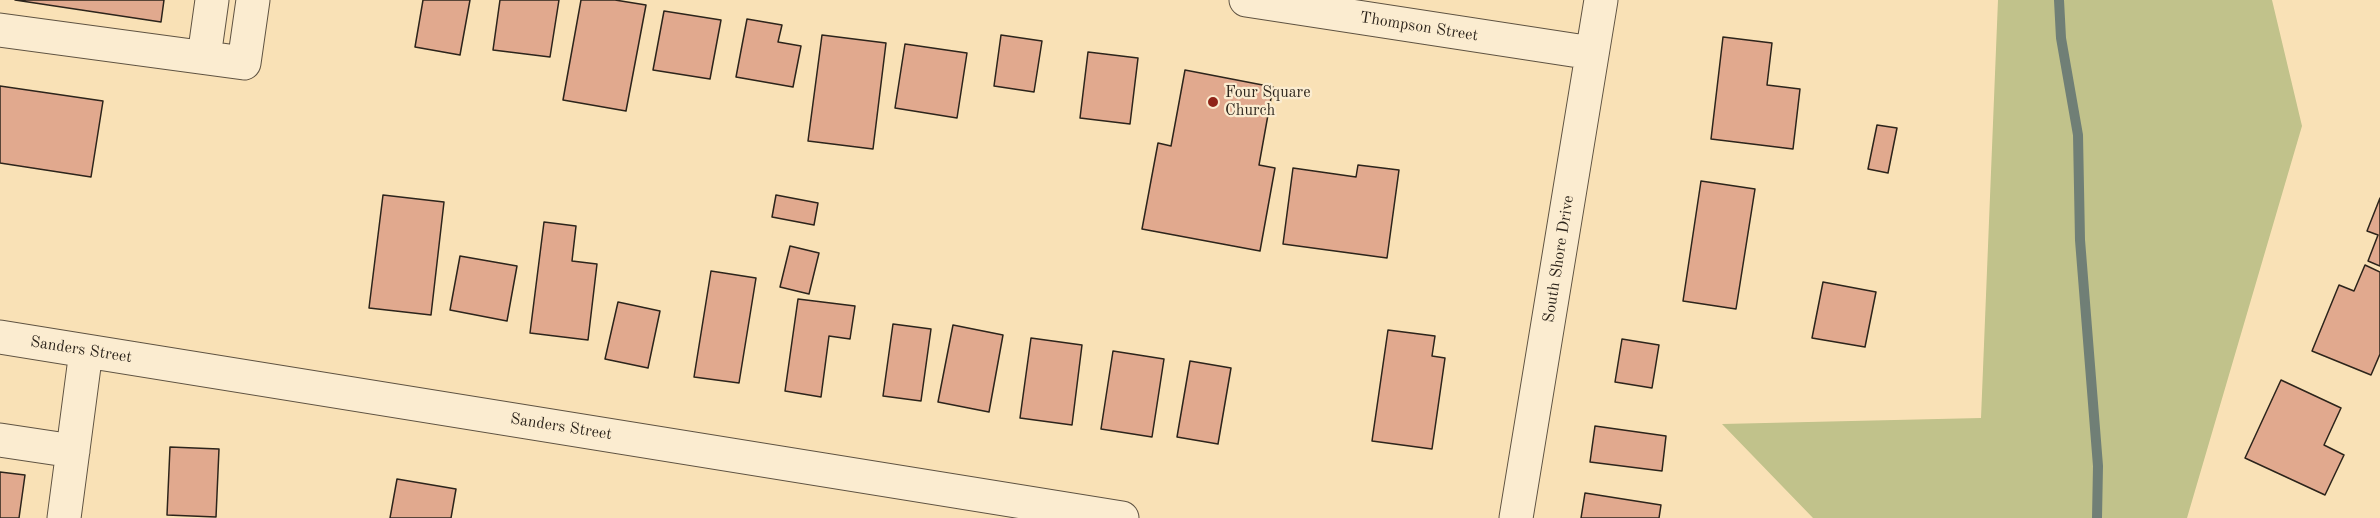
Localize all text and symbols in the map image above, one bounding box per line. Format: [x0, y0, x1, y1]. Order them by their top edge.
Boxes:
street label: Thompson Street [1359, 8, 1479, 46]
place label: Four Square Church [1225, 83, 1311, 121]
marker: Four Square Church [1206, 95, 1220, 109]
street label: South Shore Drive [1539, 194, 1579, 324]
street label: Sanders Street [29, 332, 133, 368]
street label: Sanders Street [509, 409, 613, 445]

